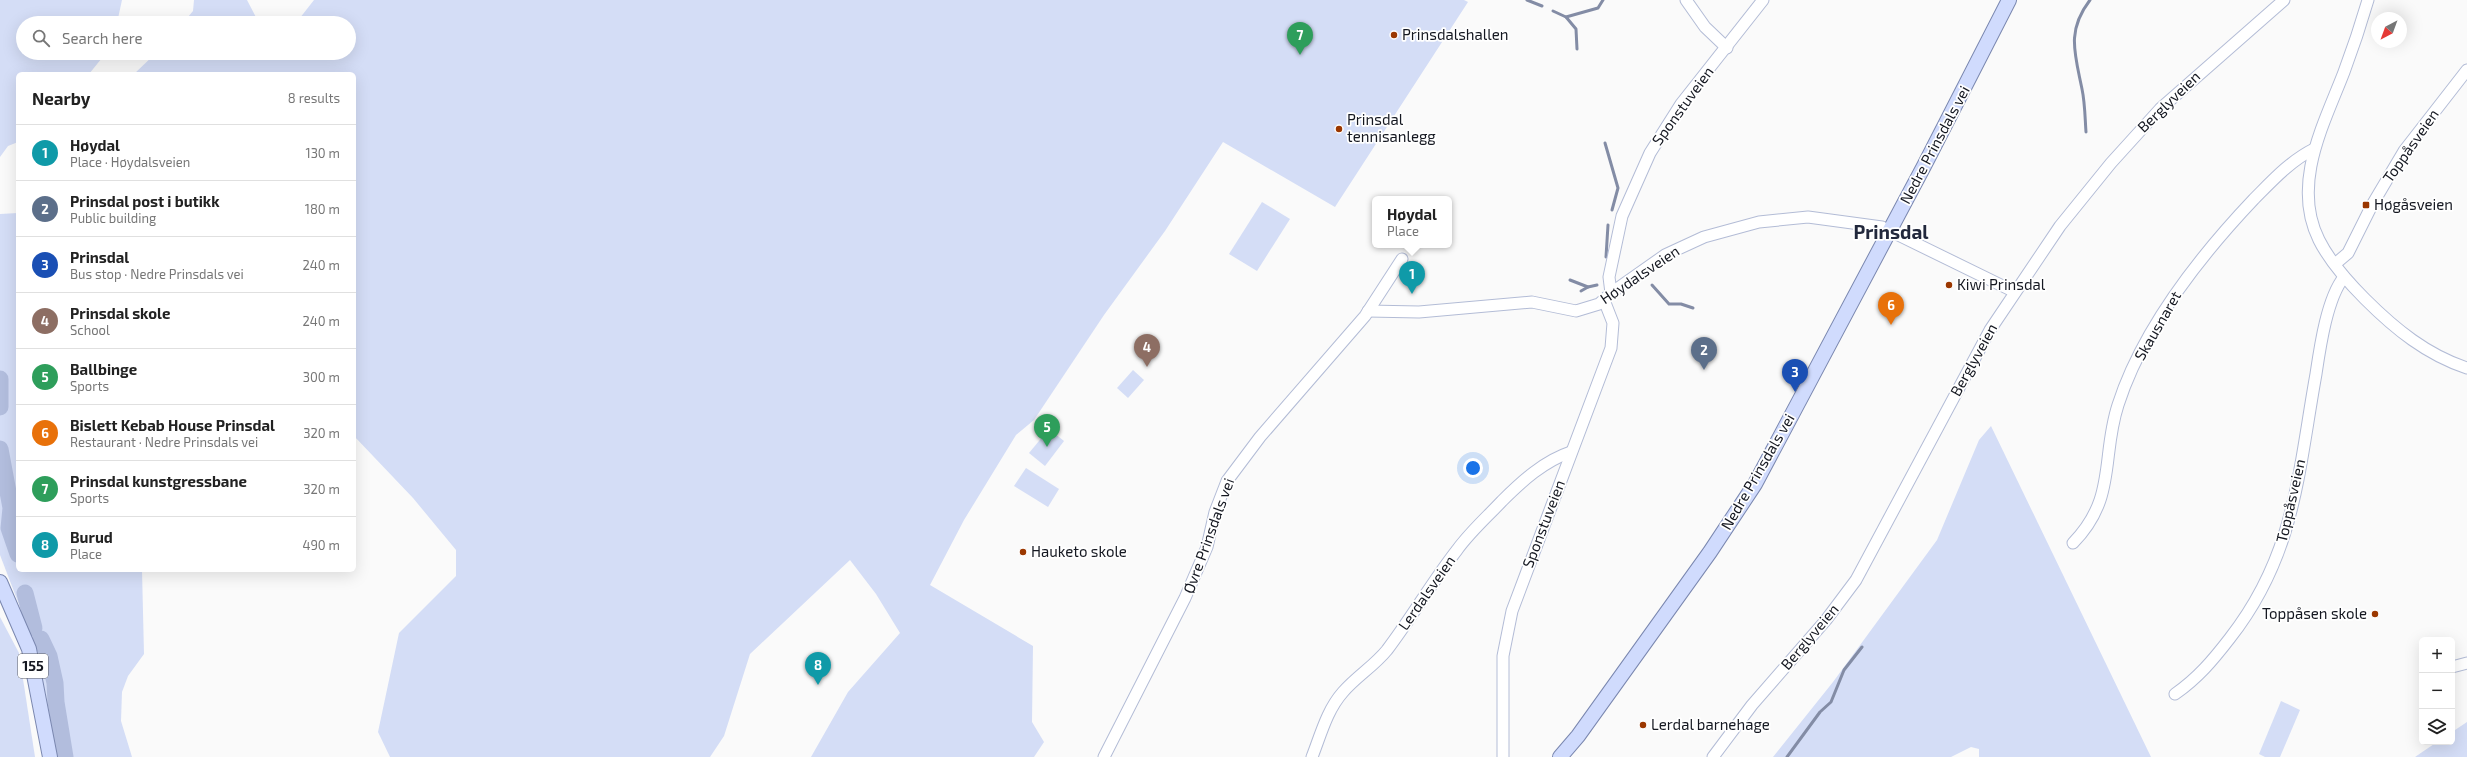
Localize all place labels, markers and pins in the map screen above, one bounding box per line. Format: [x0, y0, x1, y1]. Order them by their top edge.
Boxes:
pin: 7 [1287, 22, 1313, 55]
place label: Prinsdalshallen [1402, 25, 1508, 43]
marker: Prinsdalshallen [1389, 30, 1399, 40]
place label: Prinsdal tennisanlegg [1347, 110, 1436, 145]
marker: Prinsdal tennisanlegg [1334, 124, 1344, 134]
place label: Høgåsveien [2374, 195, 2453, 213]
marker: Høgåsveien [2361, 200, 2371, 210]
pin: 1 [1399, 261, 1425, 294]
place label: Kiwi Prinsdal [1957, 275, 2046, 293]
marker: Kiwi Prinsdal [1944, 280, 1954, 290]
pin: 6 [1878, 292, 1904, 325]
pin: 4 [1134, 334, 1160, 367]
pin: 2 [1691, 337, 1717, 370]
pin: 3 [1782, 359, 1808, 392]
pin: 5 [1034, 414, 1060, 447]
place label: Hauketo skole [1031, 542, 1127, 560]
marker: Hauketo skole [1018, 547, 1028, 557]
place label: Toppåsen skole [2262, 604, 2367, 622]
marker: Toppåsen skole [2370, 609, 2380, 619]
pin: 8 [805, 652, 831, 685]
place label: Lerdal barnehage [1651, 715, 1770, 733]
marker: Lerdal barnehage [1638, 720, 1648, 730]

